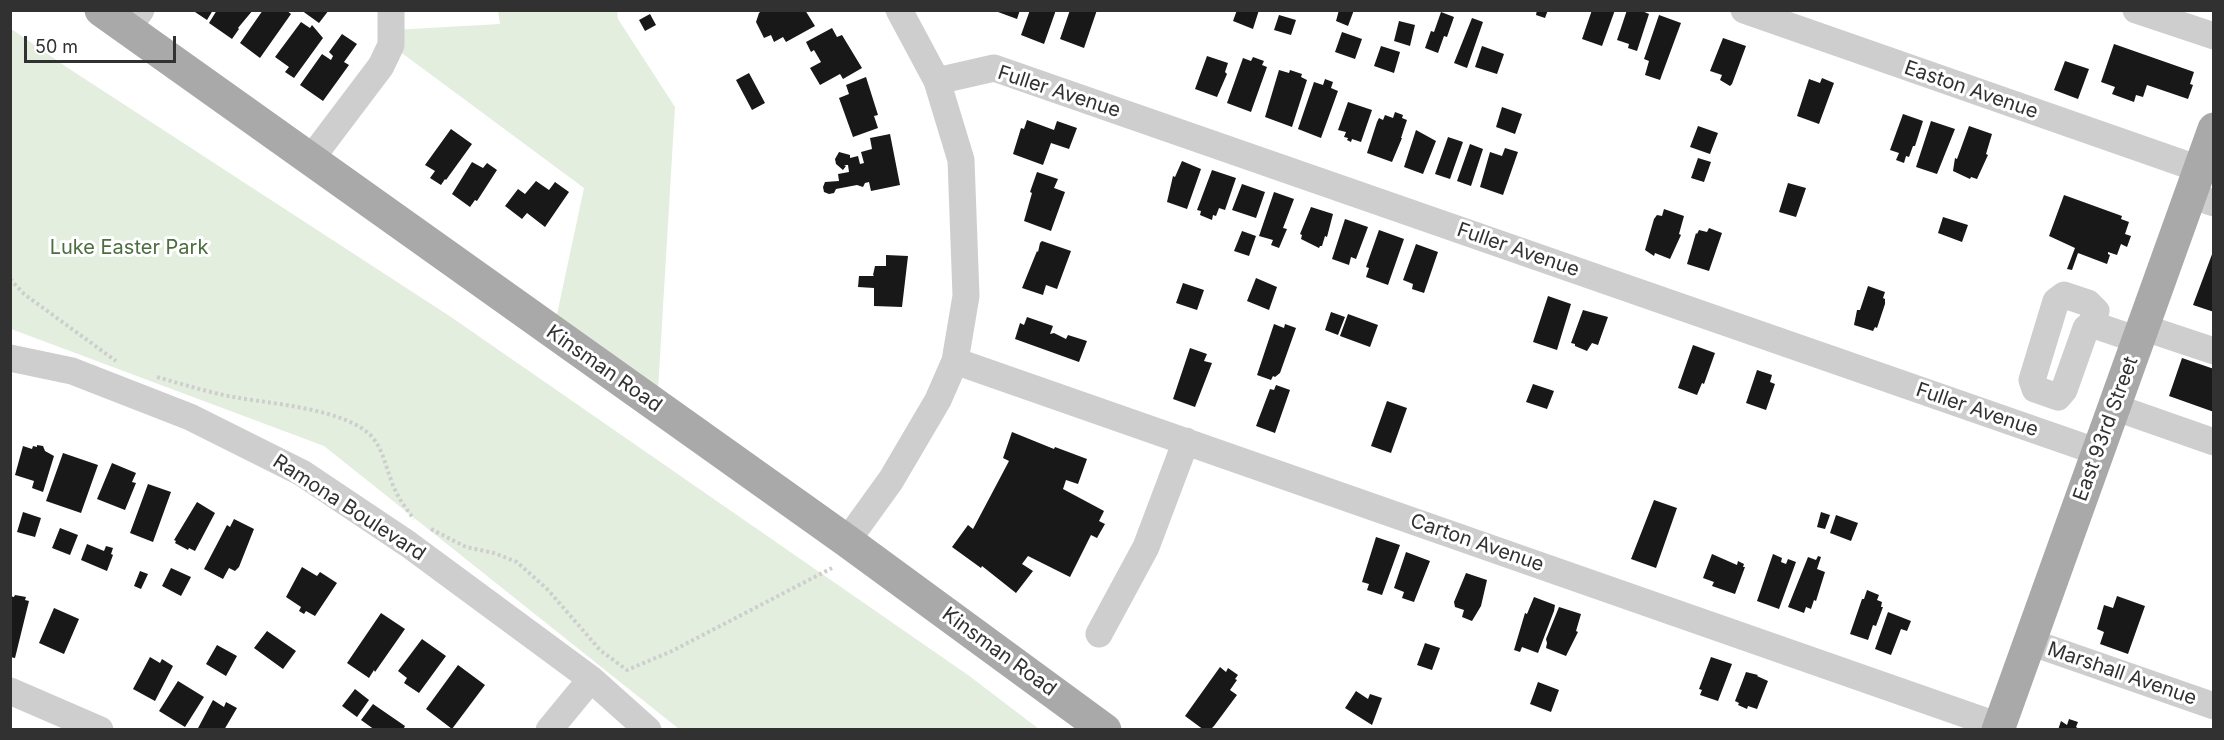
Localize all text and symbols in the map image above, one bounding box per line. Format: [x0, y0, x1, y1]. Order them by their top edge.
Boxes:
scale bar [27, 24, 178, 62]
text: 50 m [35, 36, 78, 57]
street label: Easton Avenue [1901, 56, 2041, 124]
street label: Fuller Avenue [995, 61, 1123, 123]
street label: Fuller Avenue [1454, 218, 1582, 282]
park label: Luke Easter Park [50, 236, 208, 260]
street label: Kinsman Road [542, 320, 666, 418]
street label: East 93rd Street [2069, 353, 2143, 505]
street label: Fuller Avenue [1913, 378, 2041, 442]
street label: Ramona Boulevard [268, 450, 430, 566]
street label: Carton Avenue [1407, 509, 1547, 577]
street label: Kinsman Road [937, 602, 1061, 702]
street label: Marshall Avenue [2044, 637, 2200, 711]

